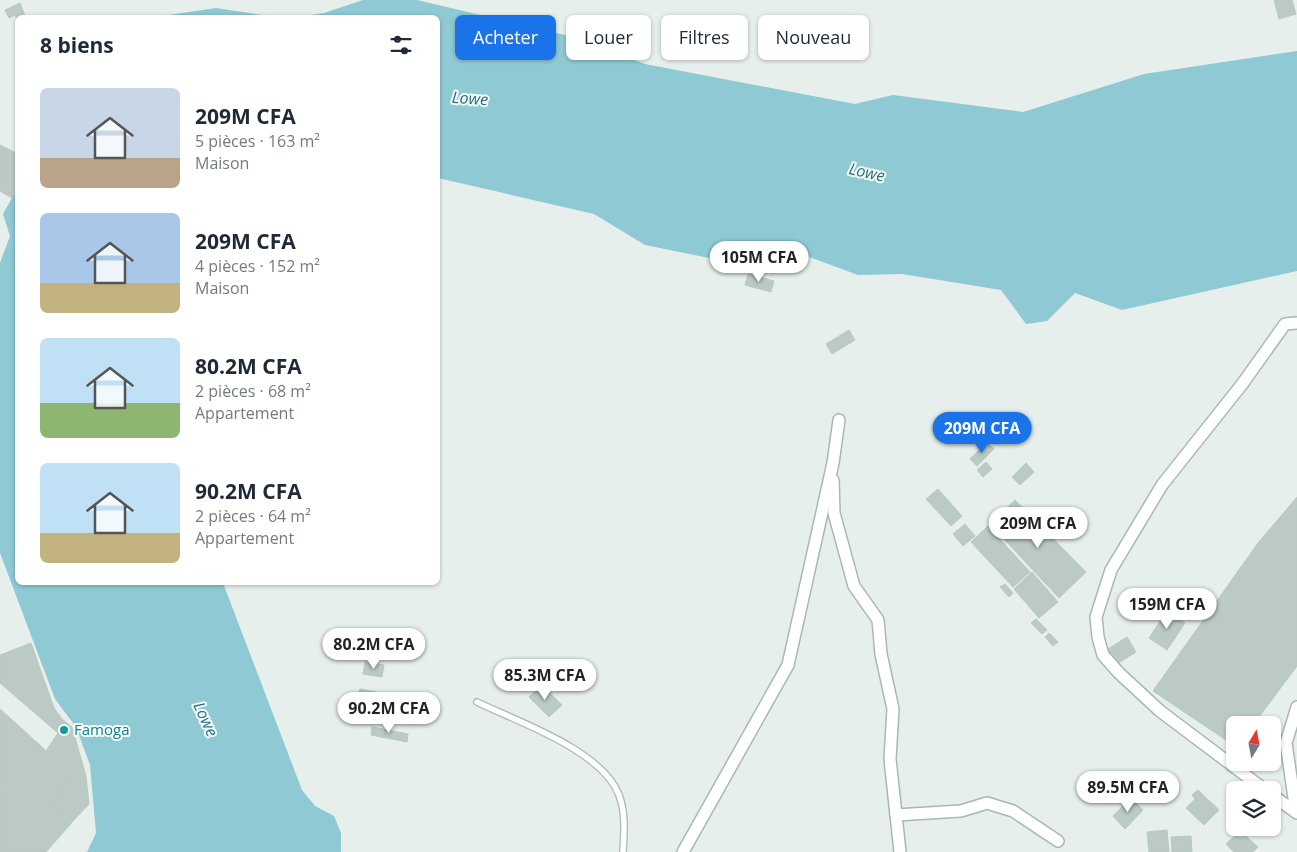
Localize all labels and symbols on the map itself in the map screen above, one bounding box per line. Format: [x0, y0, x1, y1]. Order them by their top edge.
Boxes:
water label: Lowe [451, 86, 489, 110]
water label: Lowe [847, 157, 887, 187]
pin: 105M CFA [707, 240, 811, 283]
pin: 209M CFA [930, 412, 1034, 454]
pin: 209M CFA [986, 506, 1090, 549]
pin: 159M CFA [1115, 588, 1219, 630]
pin: 80.2M CFA [317, 628, 431, 670]
pin: 85.3M CFA [488, 658, 602, 701]
pin: 90.2M CFA [332, 692, 446, 734]
water label: Lowe [188, 698, 224, 740]
north arrow [1226, 716, 1281, 771]
place label: Famoga [74, 719, 129, 739]
marker: Famoga [58, 724, 70, 736]
pin: 89.5M CFA [1071, 770, 1185, 813]

